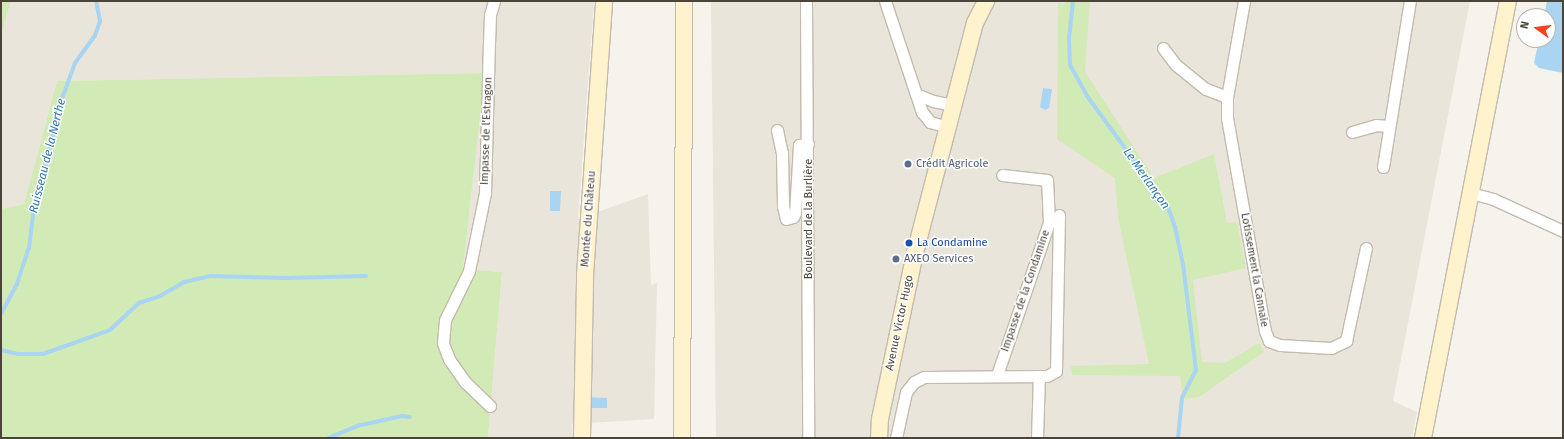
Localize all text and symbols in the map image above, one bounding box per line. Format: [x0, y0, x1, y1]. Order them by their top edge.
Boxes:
north arrow [1516, 8, 1556, 48]
text: N [1518, 20, 1532, 30]
street label: Impasse de l’Estragon [479, 77, 495, 185]
water label: Ruisseau de la Nerthe [27, 97, 69, 215]
water label: Le Merlançon [1120, 146, 1172, 212]
place label: Crédit Agricole [916, 157, 988, 171]
street label: Boulevard de la Burlière [802, 159, 816, 279]
marker: Crédit Agricole [903, 159, 913, 169]
street label: Montée du Château [579, 170, 599, 268]
street label: Lotissement la Cannaie [1237, 212, 1271, 328]
street label: Impasse de la Condamine [999, 228, 1053, 354]
place label: La Condamine [917, 236, 988, 250]
marker: La Condamine [904, 238, 914, 248]
place label: AXEO Services [904, 252, 973, 266]
marker: AXEO Services [891, 254, 901, 264]
street label: Avenue Victor Hugo [883, 274, 917, 372]

